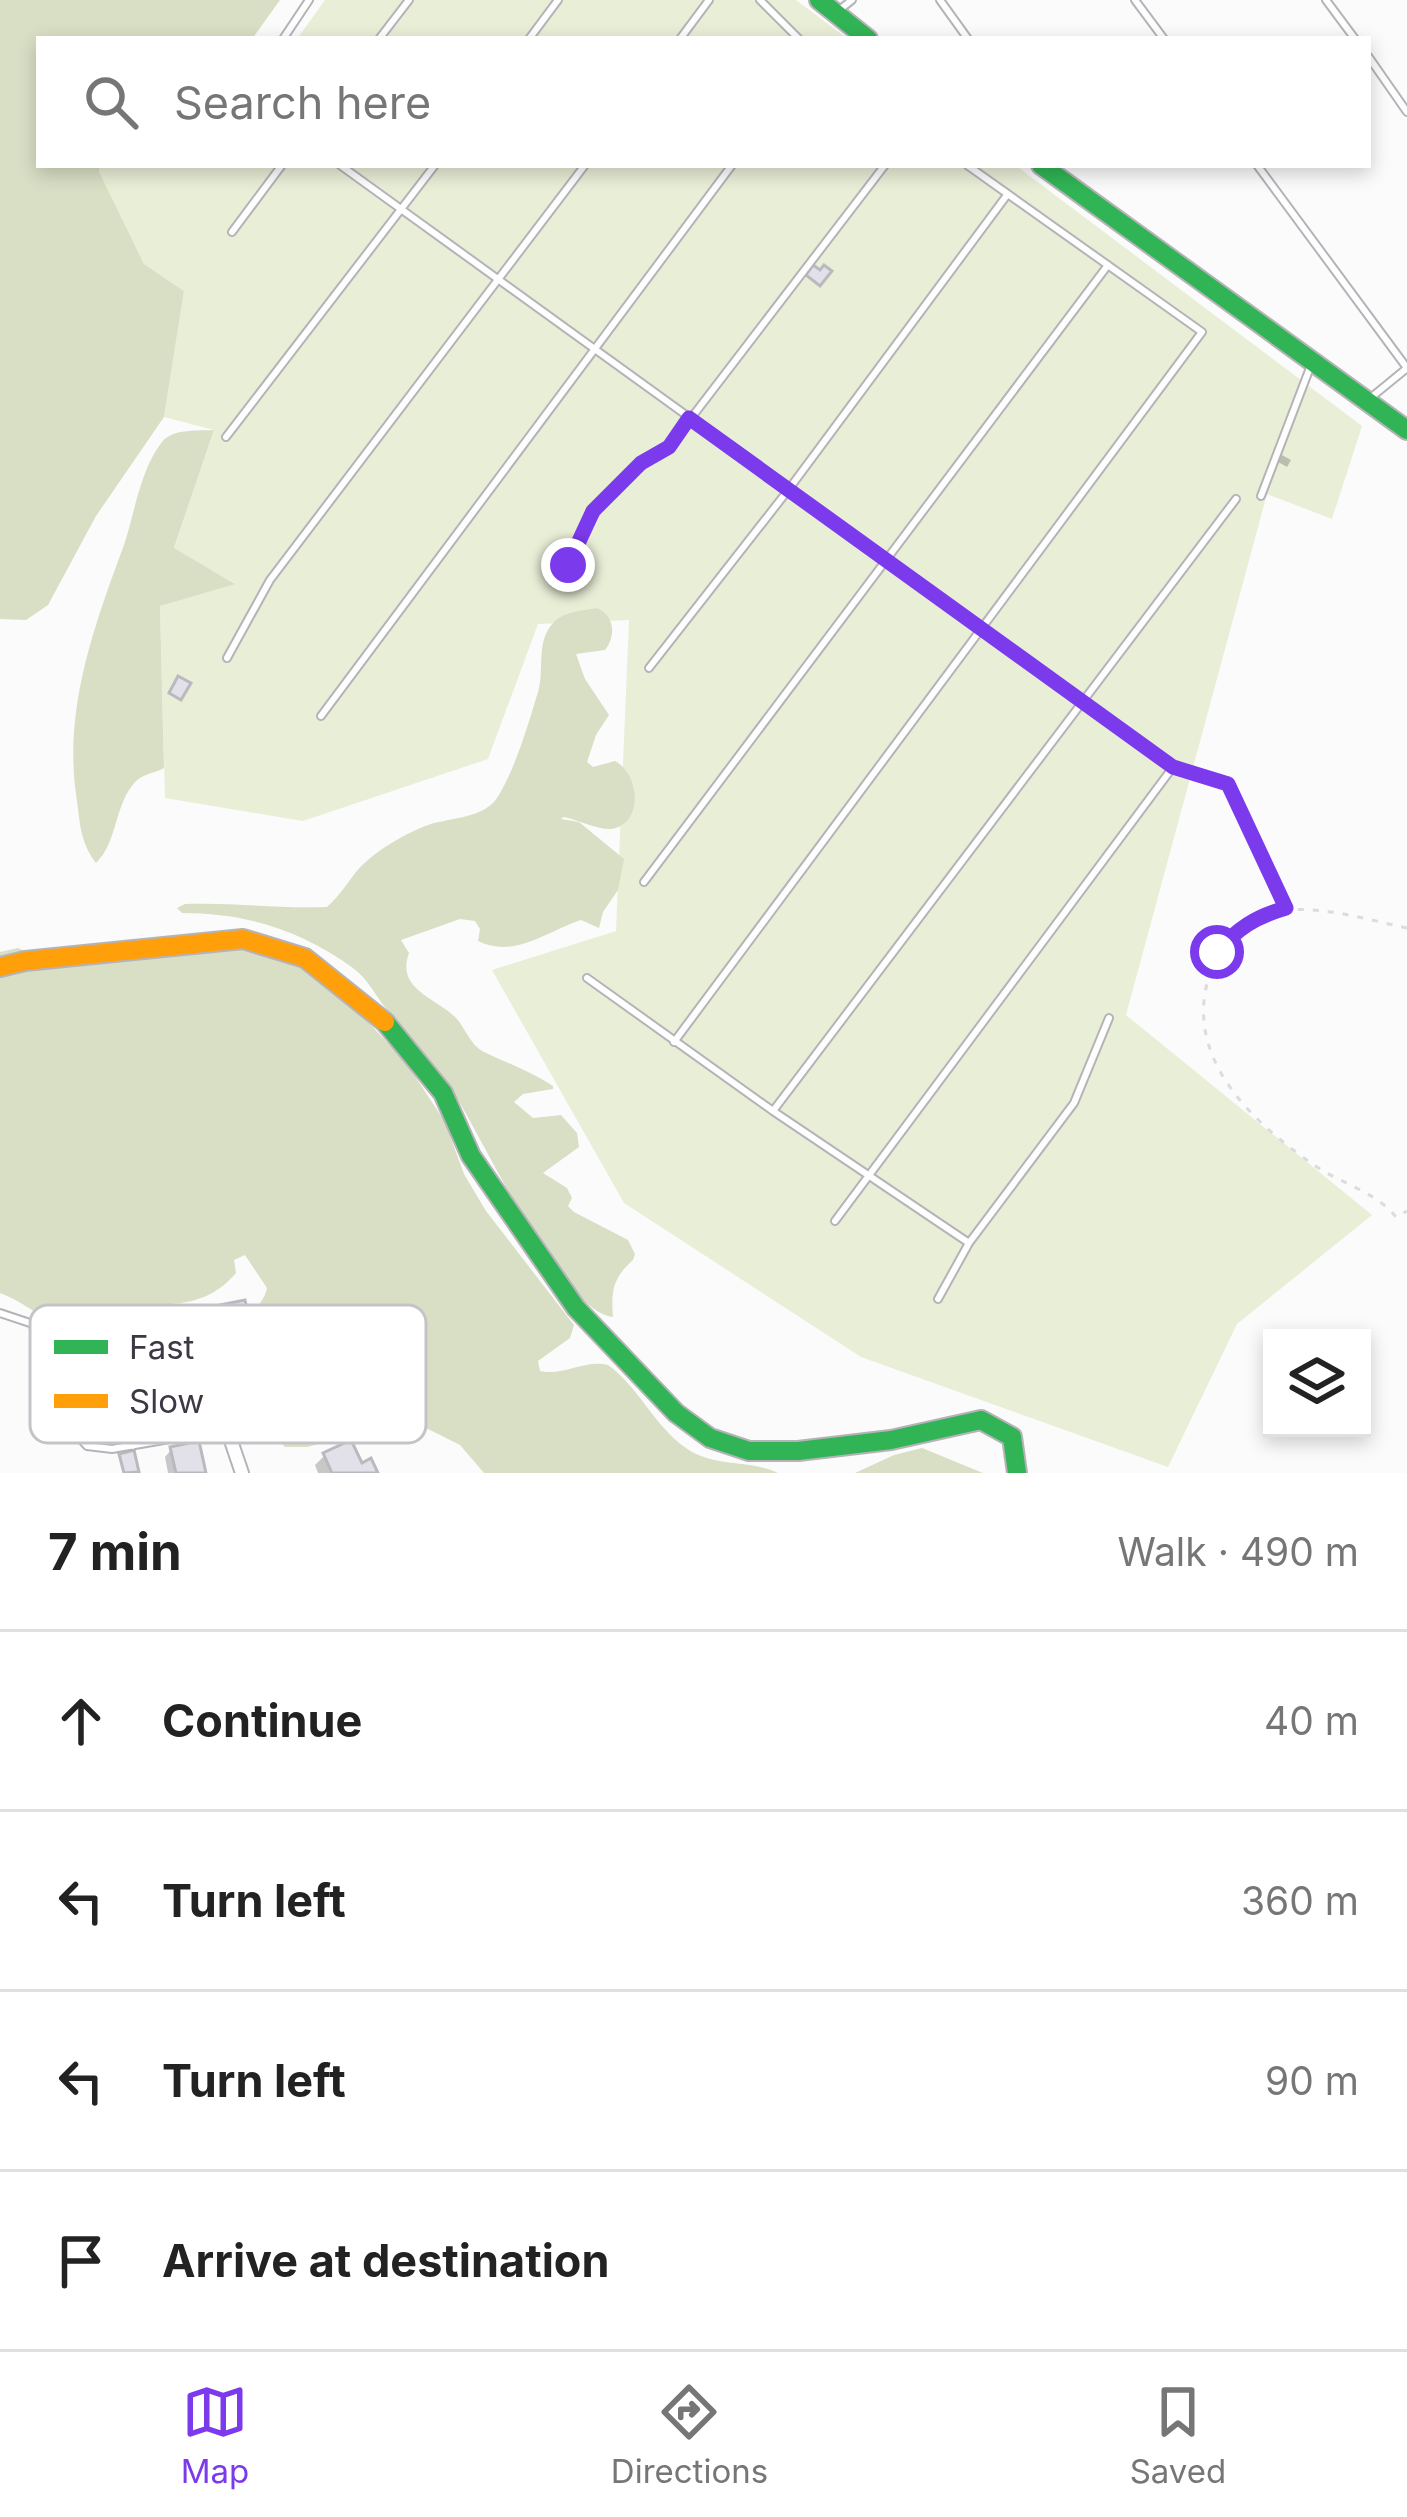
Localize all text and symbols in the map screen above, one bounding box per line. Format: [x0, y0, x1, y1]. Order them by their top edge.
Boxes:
search box [36, 36, 1371, 168]
icon: search [78, 69, 144, 135]
text: Search here [174, 75, 431, 130]
route end [541, 538, 595, 592]
route start [1190, 925, 1244, 979]
legend [30, 1305, 426, 1443]
text: Fast [129, 1327, 195, 1367]
map controls [1263, 1329, 1371, 1437]
button: layers [1263, 1329, 1371, 1437]
text: Slow [129, 1381, 204, 1421]
text: 7 min [48, 1521, 182, 1582]
text: Walk · 490 m [1118, 1528, 1359, 1575]
icon: ahead [48, 1688, 114, 1754]
text: Continue [162, 1693, 362, 1748]
text: 40 m [1264, 1697, 1359, 1744]
icon: left [48, 1868, 114, 1934]
text: Turn left [162, 1873, 346, 1928]
text: 360 m [1241, 1877, 1359, 1924]
icon: left [48, 2048, 114, 2114]
text: Turn left [162, 2053, 346, 2108]
text: 90 m [1265, 2057, 1359, 2104]
icon: arrive [48, 2228, 114, 2294]
text: Arrive at destination [162, 2233, 609, 2288]
tab: Map [181, 2379, 249, 2491]
tab: Directions [611, 2379, 768, 2491]
tab: Saved [1130, 2379, 1226, 2491]

